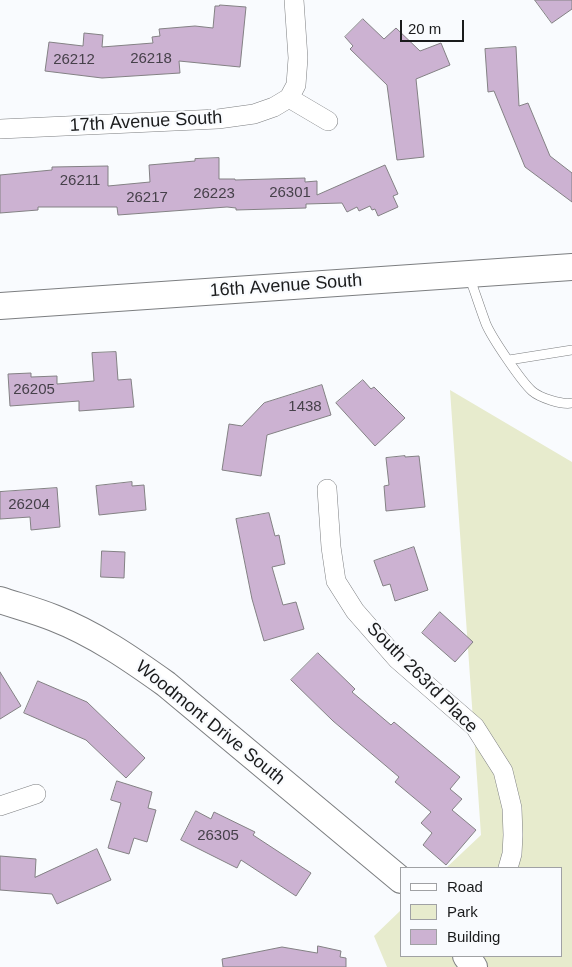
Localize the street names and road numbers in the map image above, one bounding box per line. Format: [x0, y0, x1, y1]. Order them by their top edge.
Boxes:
street label: 17th Avenue South [69, 107, 223, 137]
street label: 16th Avenue South [209, 270, 363, 302]
street label: South 263rd Place [362, 618, 482, 738]
street label: Woodmont Drive South [131, 656, 289, 790]

